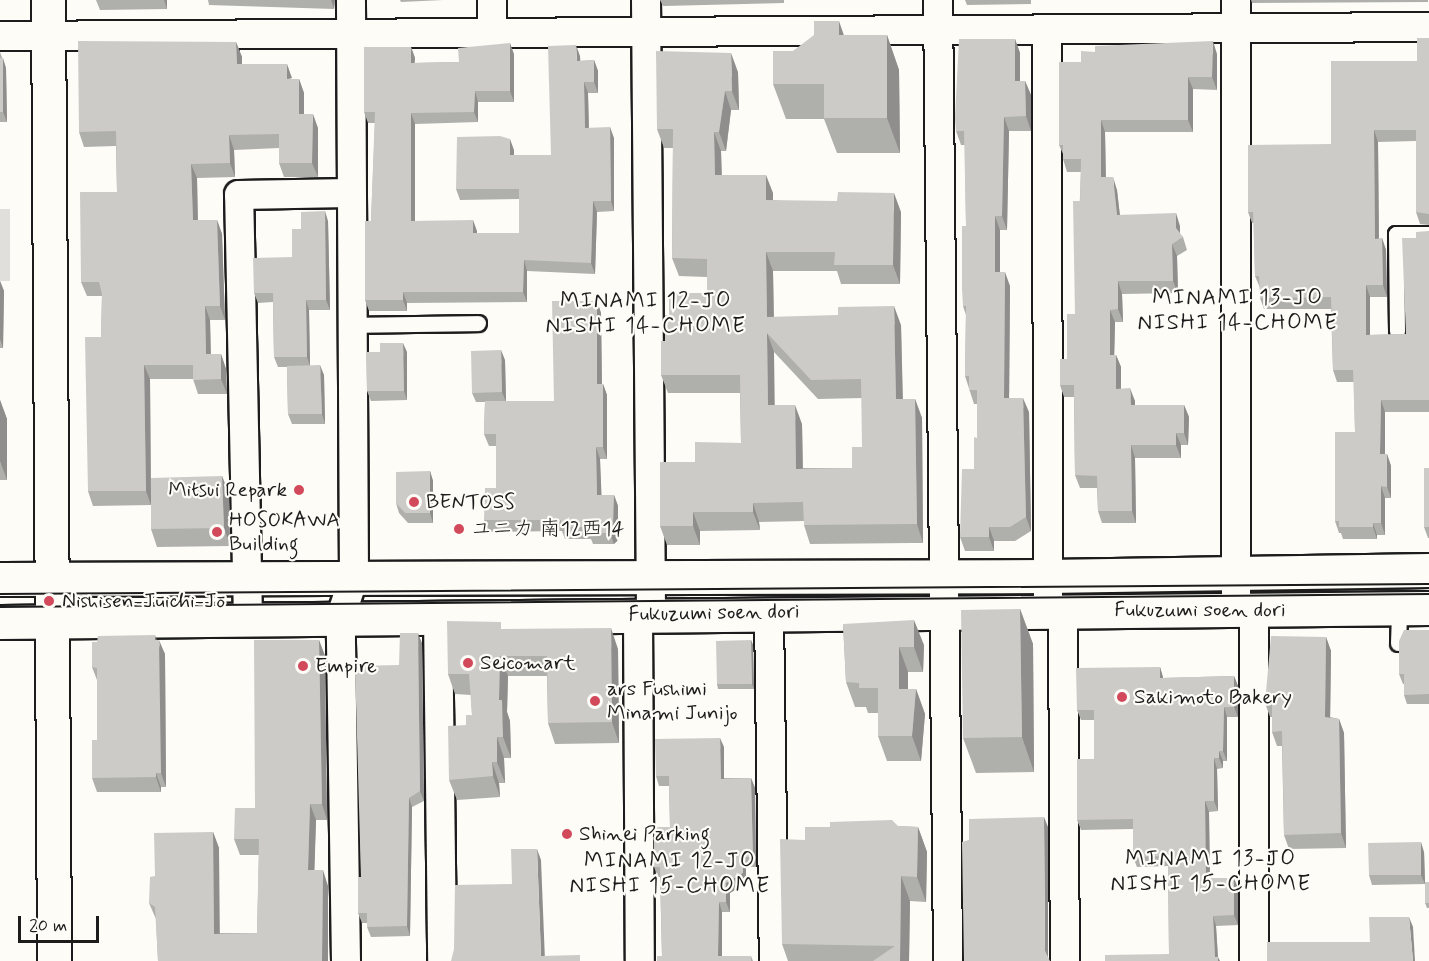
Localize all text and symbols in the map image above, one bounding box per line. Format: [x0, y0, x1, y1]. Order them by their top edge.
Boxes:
district label: MINAMI 13-JO NISHI 14-CHOME [1138, 285, 1338, 336]
district label: MINAMI 12-JO NISHI 14-CHOME [546, 288, 746, 340]
place label: Mitsui Repark [168, 477, 287, 503]
marker: Mitsui Repark [292, 483, 306, 497]
place label: BENTOSS [426, 489, 515, 515]
marker: BENTOSS [407, 495, 421, 509]
place label: HOSOKAWA Building [229, 507, 340, 557]
place label: ユニカ 南12西14 [471, 516, 624, 542]
marker: ユニカ 南12西14 [452, 522, 466, 536]
marker: HOSOKAWA Building [210, 525, 224, 539]
place label: Nishisen-Jūichi-Jō [62, 588, 225, 614]
marker: Nishisen-Jūichi-Jō [40, 592, 58, 610]
street label: Fukuzumi soen dori [1117, 597, 1283, 623]
street label: Fukuzumi soen dori [631, 599, 797, 627]
place label: Seicomart [480, 650, 576, 676]
place label: Empire [315, 653, 377, 679]
marker: Seicomart [461, 656, 475, 670]
marker: Empire [296, 659, 310, 673]
place label: ars Fushimi Minami Junijo [607, 676, 738, 726]
place label: Sakimoto Bakery [1134, 684, 1294, 710]
marker: Sakimoto Bakery [1115, 690, 1129, 704]
marker: ars Fushimi Minami Junijo [588, 694, 602, 708]
place label: Shinei Parking [579, 821, 710, 847]
marker: Shinei Parking [560, 827, 574, 841]
district label: MINAMI 13-JO NISHI 15-CHOME [1111, 846, 1311, 897]
district label: MINAMI 12-JO NISHI 15-CHOME [570, 848, 770, 900]
scale bar [21, 904, 102, 942]
text: 20 m [29, 914, 67, 938]

